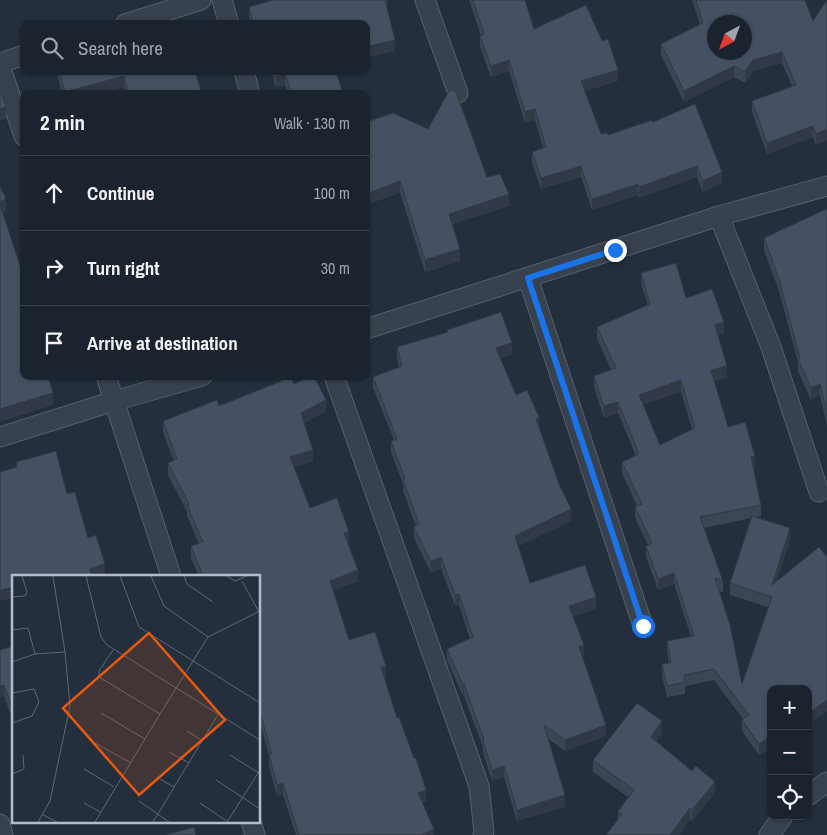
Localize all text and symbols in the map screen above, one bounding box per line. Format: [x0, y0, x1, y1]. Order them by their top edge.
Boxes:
north arrow [707, 15, 752, 60]
search box [20, 20, 370, 75]
icon: search [38, 34, 66, 62]
text: Search here [78, 35, 163, 61]
text: 2 min [40, 108, 85, 137]
text: Walk · 130 m [274, 112, 350, 134]
icon: ahead [40, 179, 68, 207]
text: Continue [87, 180, 155, 206]
text: 100 m [314, 182, 350, 204]
route end [604, 239, 627, 262]
icon: right [40, 254, 68, 282]
text: Turn right [87, 255, 159, 281]
text: 30 m [321, 257, 350, 279]
icon: arrive [40, 329, 68, 357]
text: Arrive at destination [87, 330, 238, 356]
inset map [12, 575, 260, 822]
route start [632, 615, 655, 638]
map controls [767, 685, 812, 820]
button: + [767, 685, 812, 730]
button: − [767, 730, 812, 775]
button: locate [767, 775, 812, 820]

